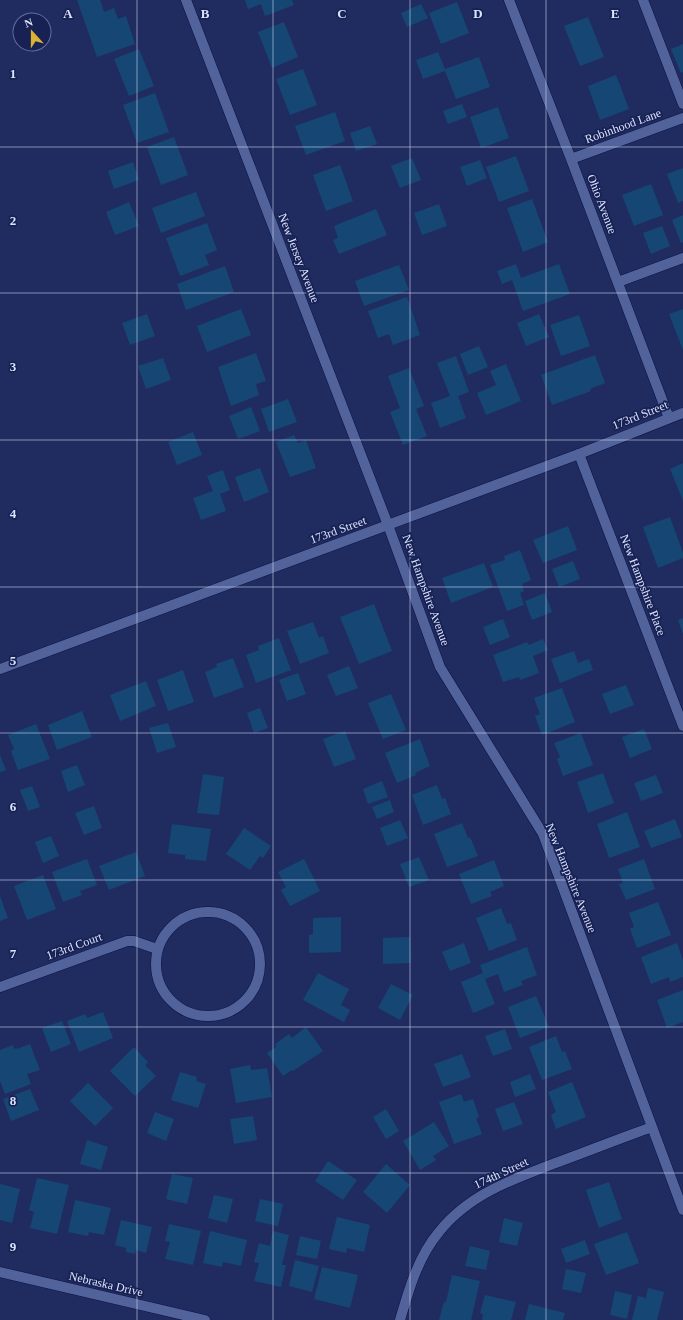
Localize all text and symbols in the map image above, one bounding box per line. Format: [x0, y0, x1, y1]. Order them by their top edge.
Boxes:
text: A [63, 6, 73, 21]
text: B [201, 6, 210, 21]
text: C [337, 6, 347, 21]
text: D [473, 6, 483, 21]
text: E [611, 6, 619, 21]
north arrow [12, 12, 52, 52]
text: N [23, 16, 34, 30]
text: 1 [10, 66, 16, 81]
street label: Robinhood Lane [583, 106, 663, 146]
street label: Ohio Avenue [584, 172, 620, 236]
street label: New Jersey Avenue [276, 211, 322, 305]
text: 2 [10, 213, 16, 228]
text: 3 [10, 359, 17, 374]
street label: 173rd Street [610, 397, 671, 433]
text: 4 [10, 506, 17, 521]
street label: 173rd Street [308, 513, 369, 547]
street label: New Hampshire Place [617, 532, 669, 638]
street label: New Hampshire Avenue [399, 533, 453, 647]
text: 5 [10, 653, 17, 668]
text: 6 [10, 799, 17, 814]
street label: New Hampshire Avenue [543, 821, 599, 935]
street label: 173rd Court [44, 929, 104, 963]
text: 7 [10, 946, 17, 961]
text: 8 [10, 1093, 17, 1108]
street label: 174th Street [472, 1154, 531, 1192]
text: 9 [10, 1239, 17, 1254]
street label: Nebraska Drive [68, 1269, 144, 1299]

